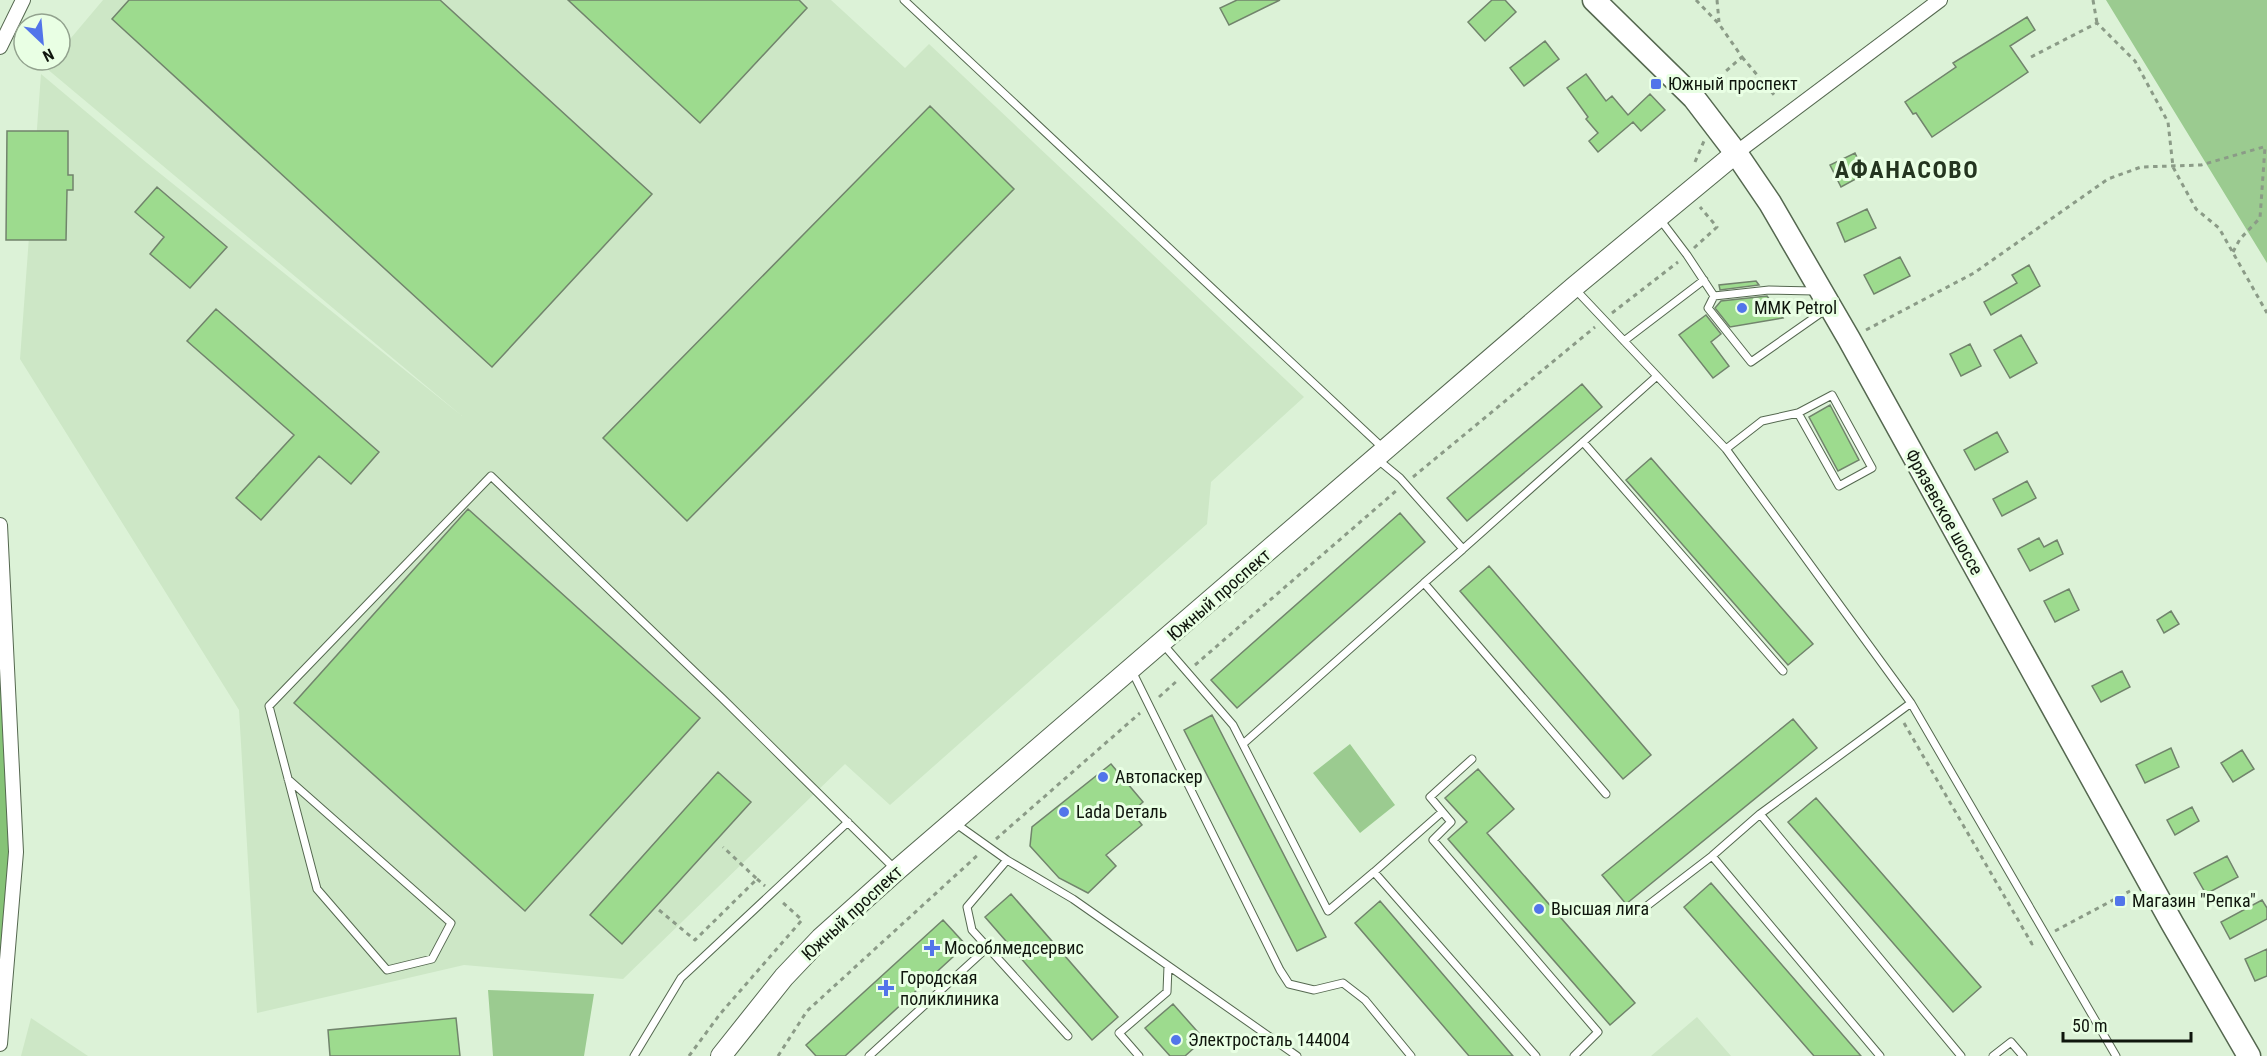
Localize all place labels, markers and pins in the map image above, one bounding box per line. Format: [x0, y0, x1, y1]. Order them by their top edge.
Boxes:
place label: Южный проспект [1668, 73, 1798, 94]
marker: Южный проспект [1649, 77, 1663, 91]
place label: MMK Petrol [1754, 297, 1837, 318]
marker: MMK Petrol [1735, 301, 1749, 315]
place label: Автопаскер [1115, 766, 1203, 787]
marker: Автопаскер [1096, 770, 1110, 784]
place label: Lada Dеталь [1076, 801, 1167, 822]
marker: Lada Dеталь [1057, 805, 1071, 819]
place label: Магазин "Репка" [2132, 890, 2256, 911]
marker: Магазин "Репка" [2113, 894, 2127, 908]
place label: Высшая лига [1551, 898, 1649, 919]
marker: Высшая лига [1532, 902, 1546, 916]
place label: Мособлмедсервис [944, 937, 1084, 958]
marker: Мособлмедсервис [925, 941, 939, 955]
place label: Городская поликлиника [900, 967, 999, 1009]
marker: Городская поликлиника [877, 979, 895, 997]
place label: Электросталь 144004 [1188, 1029, 1350, 1050]
marker: Электросталь 144004 [1169, 1033, 1183, 1047]

